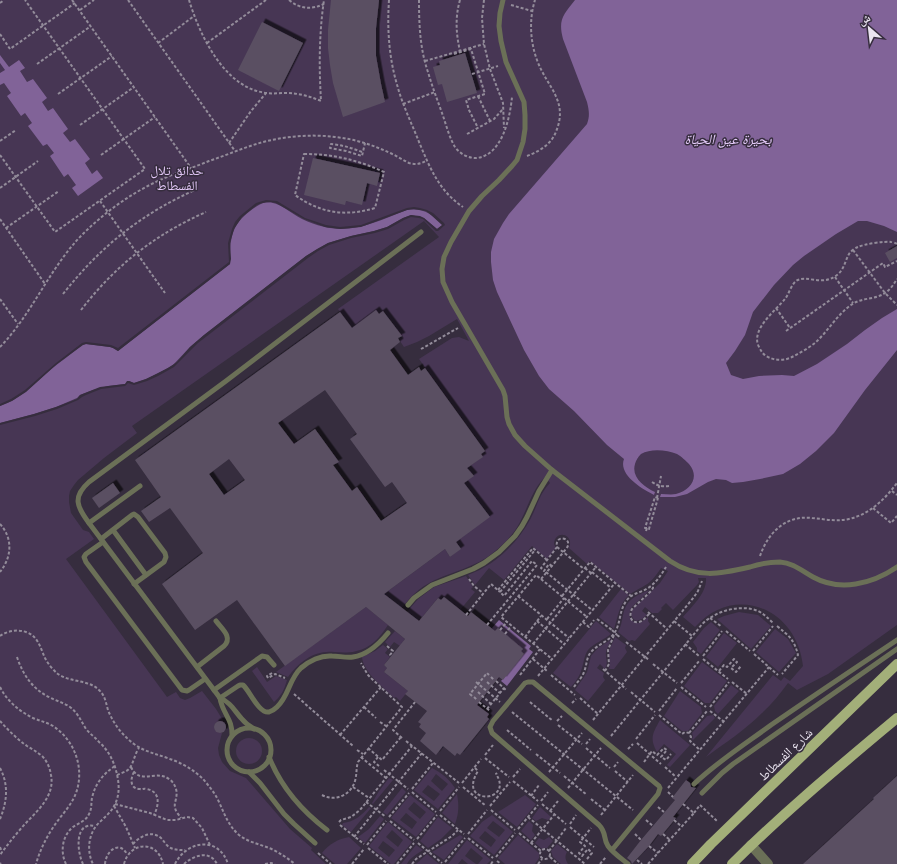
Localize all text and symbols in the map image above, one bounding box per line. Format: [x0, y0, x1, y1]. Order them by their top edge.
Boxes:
north arrow [849, 8, 889, 48]
text: ش [856, 11, 874, 29]
water label: بحيرة عين الحياة [684, 131, 772, 148]
park label: حدائق تلال الفسطاط [151, 163, 203, 194]
street label: شارع الفسطاط [755, 725, 817, 785]

